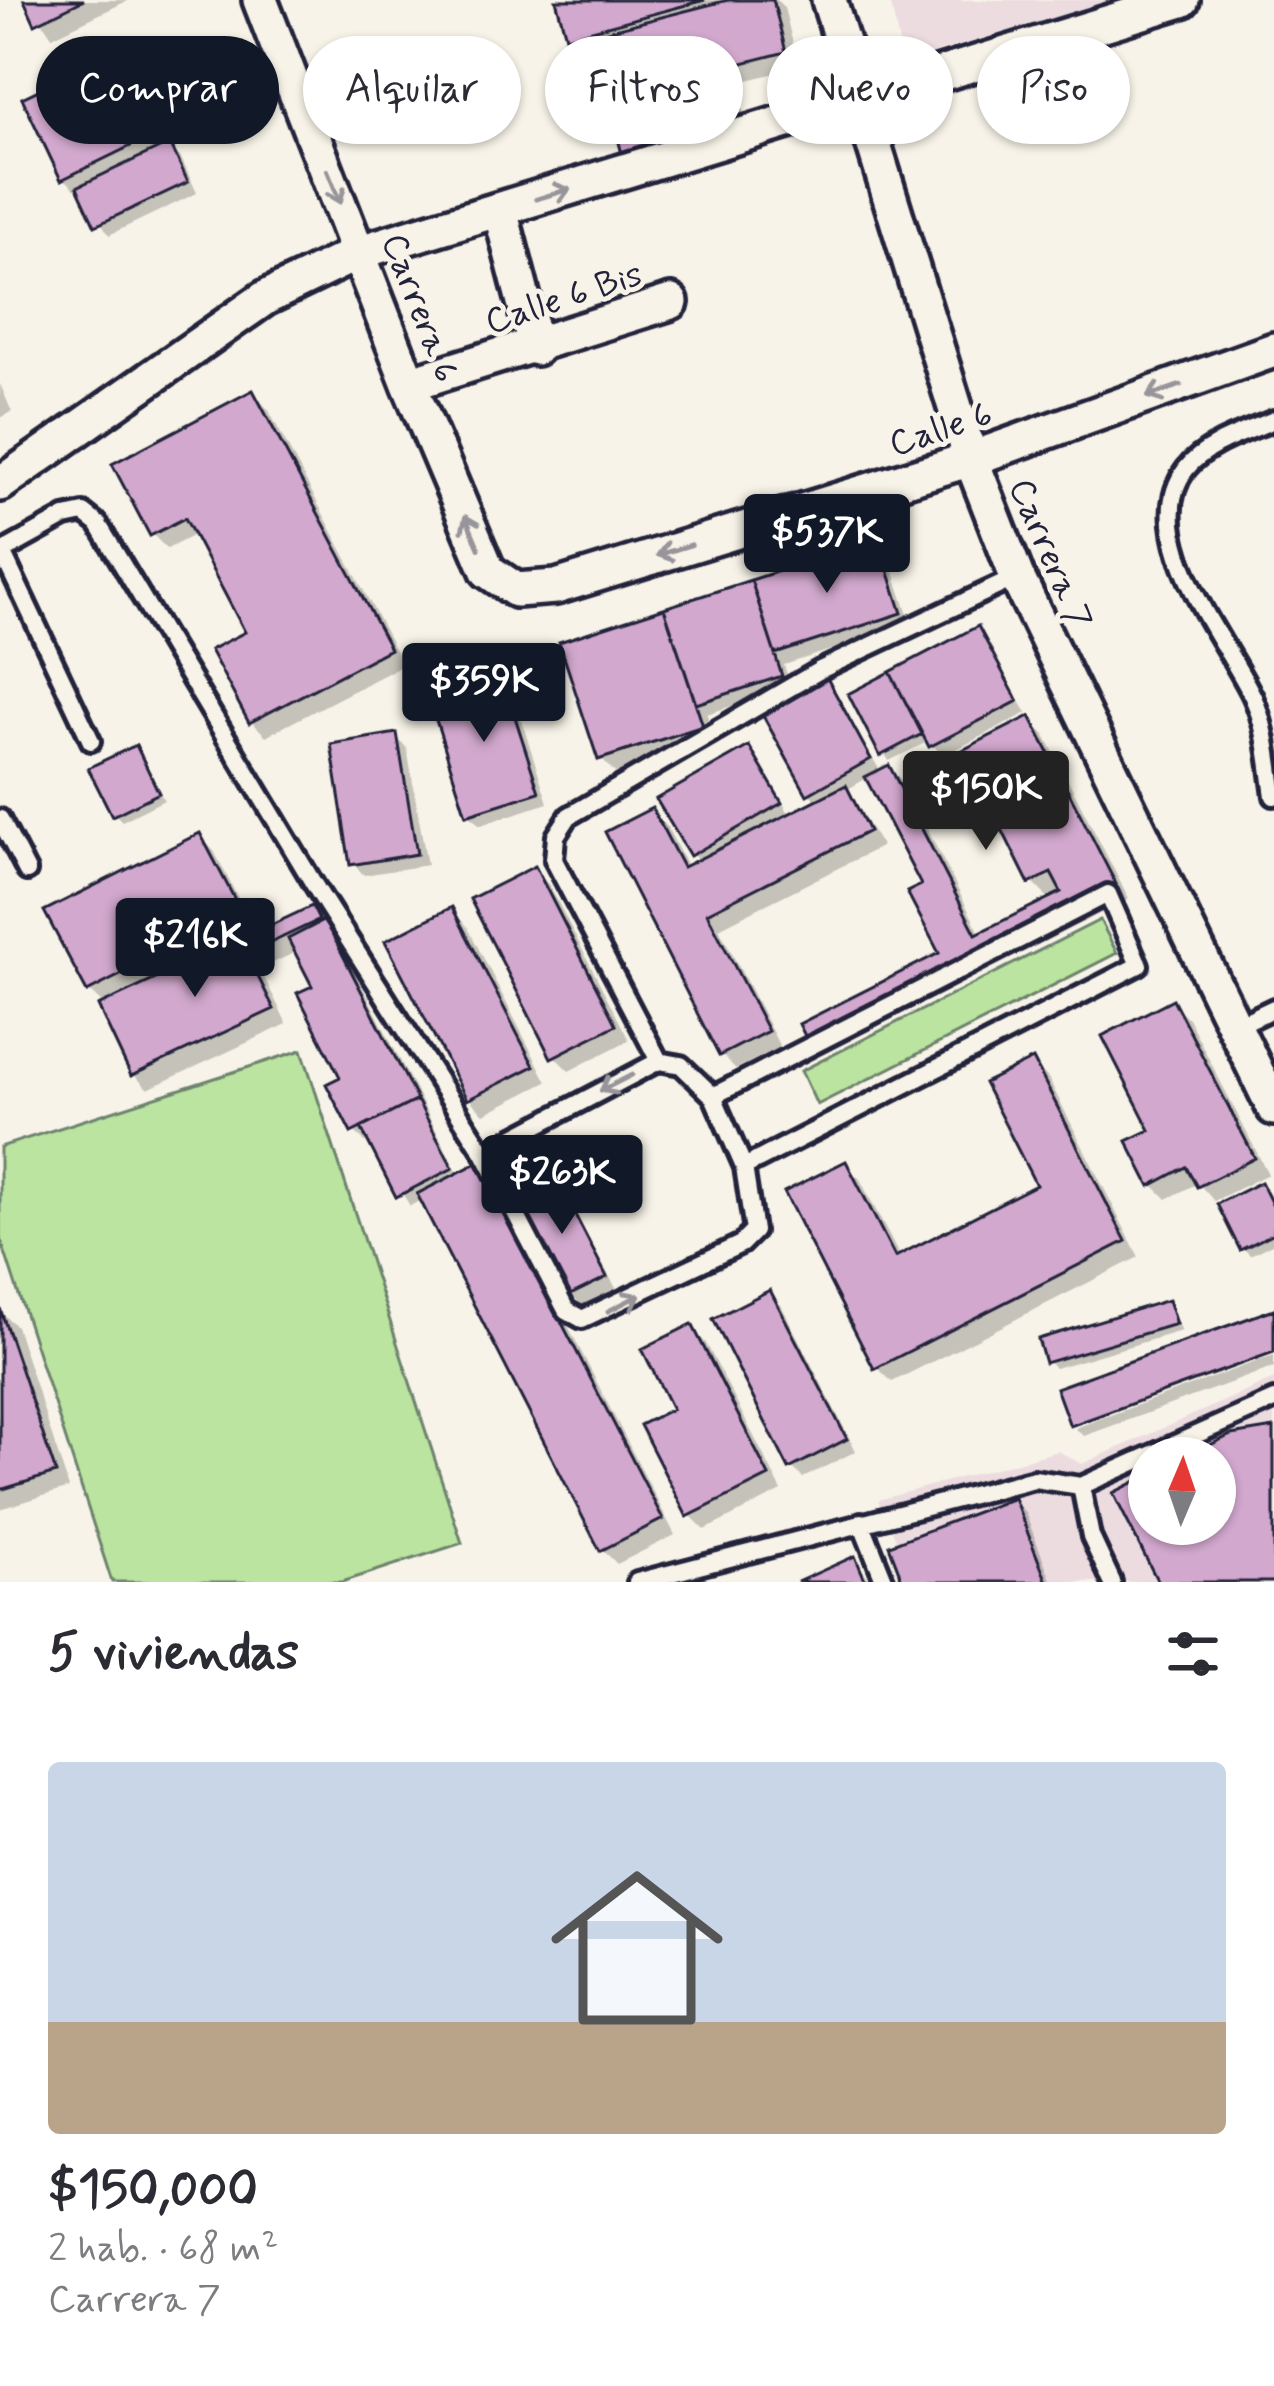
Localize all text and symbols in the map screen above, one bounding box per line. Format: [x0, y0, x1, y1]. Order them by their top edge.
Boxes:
chip: Comprar [36, 36, 279, 144]
chip: Alquilar [303, 36, 521, 144]
chip: Filtros [545, 36, 743, 144]
chip: Nuevo [767, 36, 953, 144]
chip: Piso [977, 36, 1130, 144]
one-way arrow [325, 167, 347, 204]
one-way arrow [533, 182, 571, 204]
street label: Carrera 6 [369, 227, 469, 389]
street label: Calle 6 Bis [480, 252, 649, 347]
one-way arrow [1147, 382, 1184, 403]
street label: Calle 6 [884, 392, 999, 469]
street label: Carrera 7 [996, 472, 1102, 637]
pin: $537K [743, 494, 911, 596]
text: $537K [771, 507, 883, 558]
one-way arrow [459, 514, 481, 550]
one-way arrow [656, 541, 694, 563]
pin: $359K [400, 643, 568, 745]
text: $359K [429, 656, 539, 707]
pin: $150K [902, 751, 1070, 853]
text: $150K [930, 764, 1042, 815]
pin: $216K [111, 898, 279, 1000]
text: $216K [143, 911, 247, 962]
one-way arrow [598, 1073, 634, 1096]
pin: $263K [478, 1135, 646, 1237]
text: $263K [508, 1148, 616, 1199]
one-way arrow [605, 1291, 641, 1314]
north arrow [1128, 1437, 1236, 1545]
map controls [1128, 1437, 1236, 1545]
text: 5 viviendas [48, 1621, 299, 1687]
icon: filters [1160, 1621, 1226, 1687]
icon: home [529, 1840, 745, 2056]
text: $150,000 [48, 2158, 258, 2224]
text: 2 hab. · 68 m² [48, 2224, 278, 2275]
text: Carrera 7 [48, 2275, 221, 2326]

